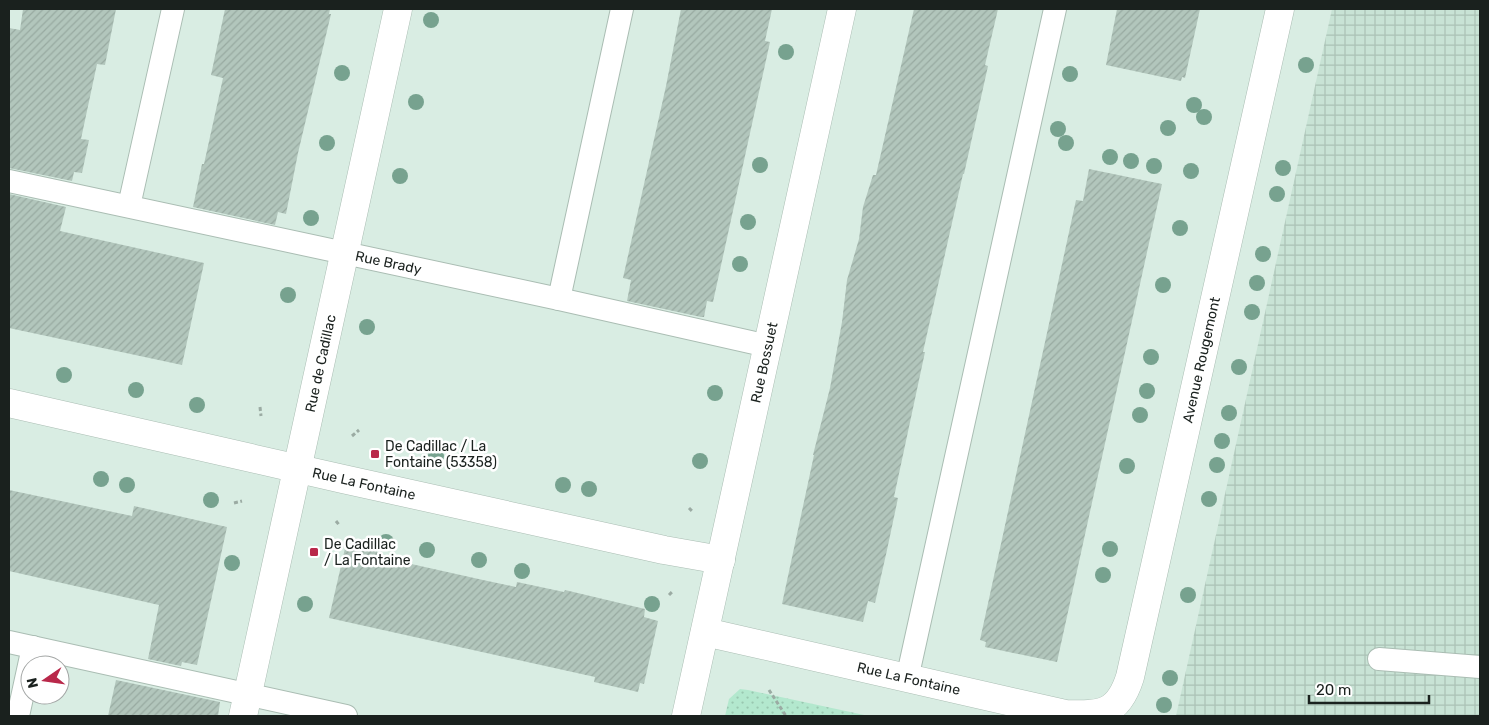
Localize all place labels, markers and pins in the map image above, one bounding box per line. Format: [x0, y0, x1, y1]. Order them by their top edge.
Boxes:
place label: De Cadillac / La Fontaine (53358) [385, 438, 497, 471]
marker: De Cadillac / La Fontaine (53358) [369, 448, 381, 460]
place label: De Cadillac / La Fontaine [324, 536, 411, 569]
marker: De Cadillac / La Fontaine [308, 546, 320, 558]

